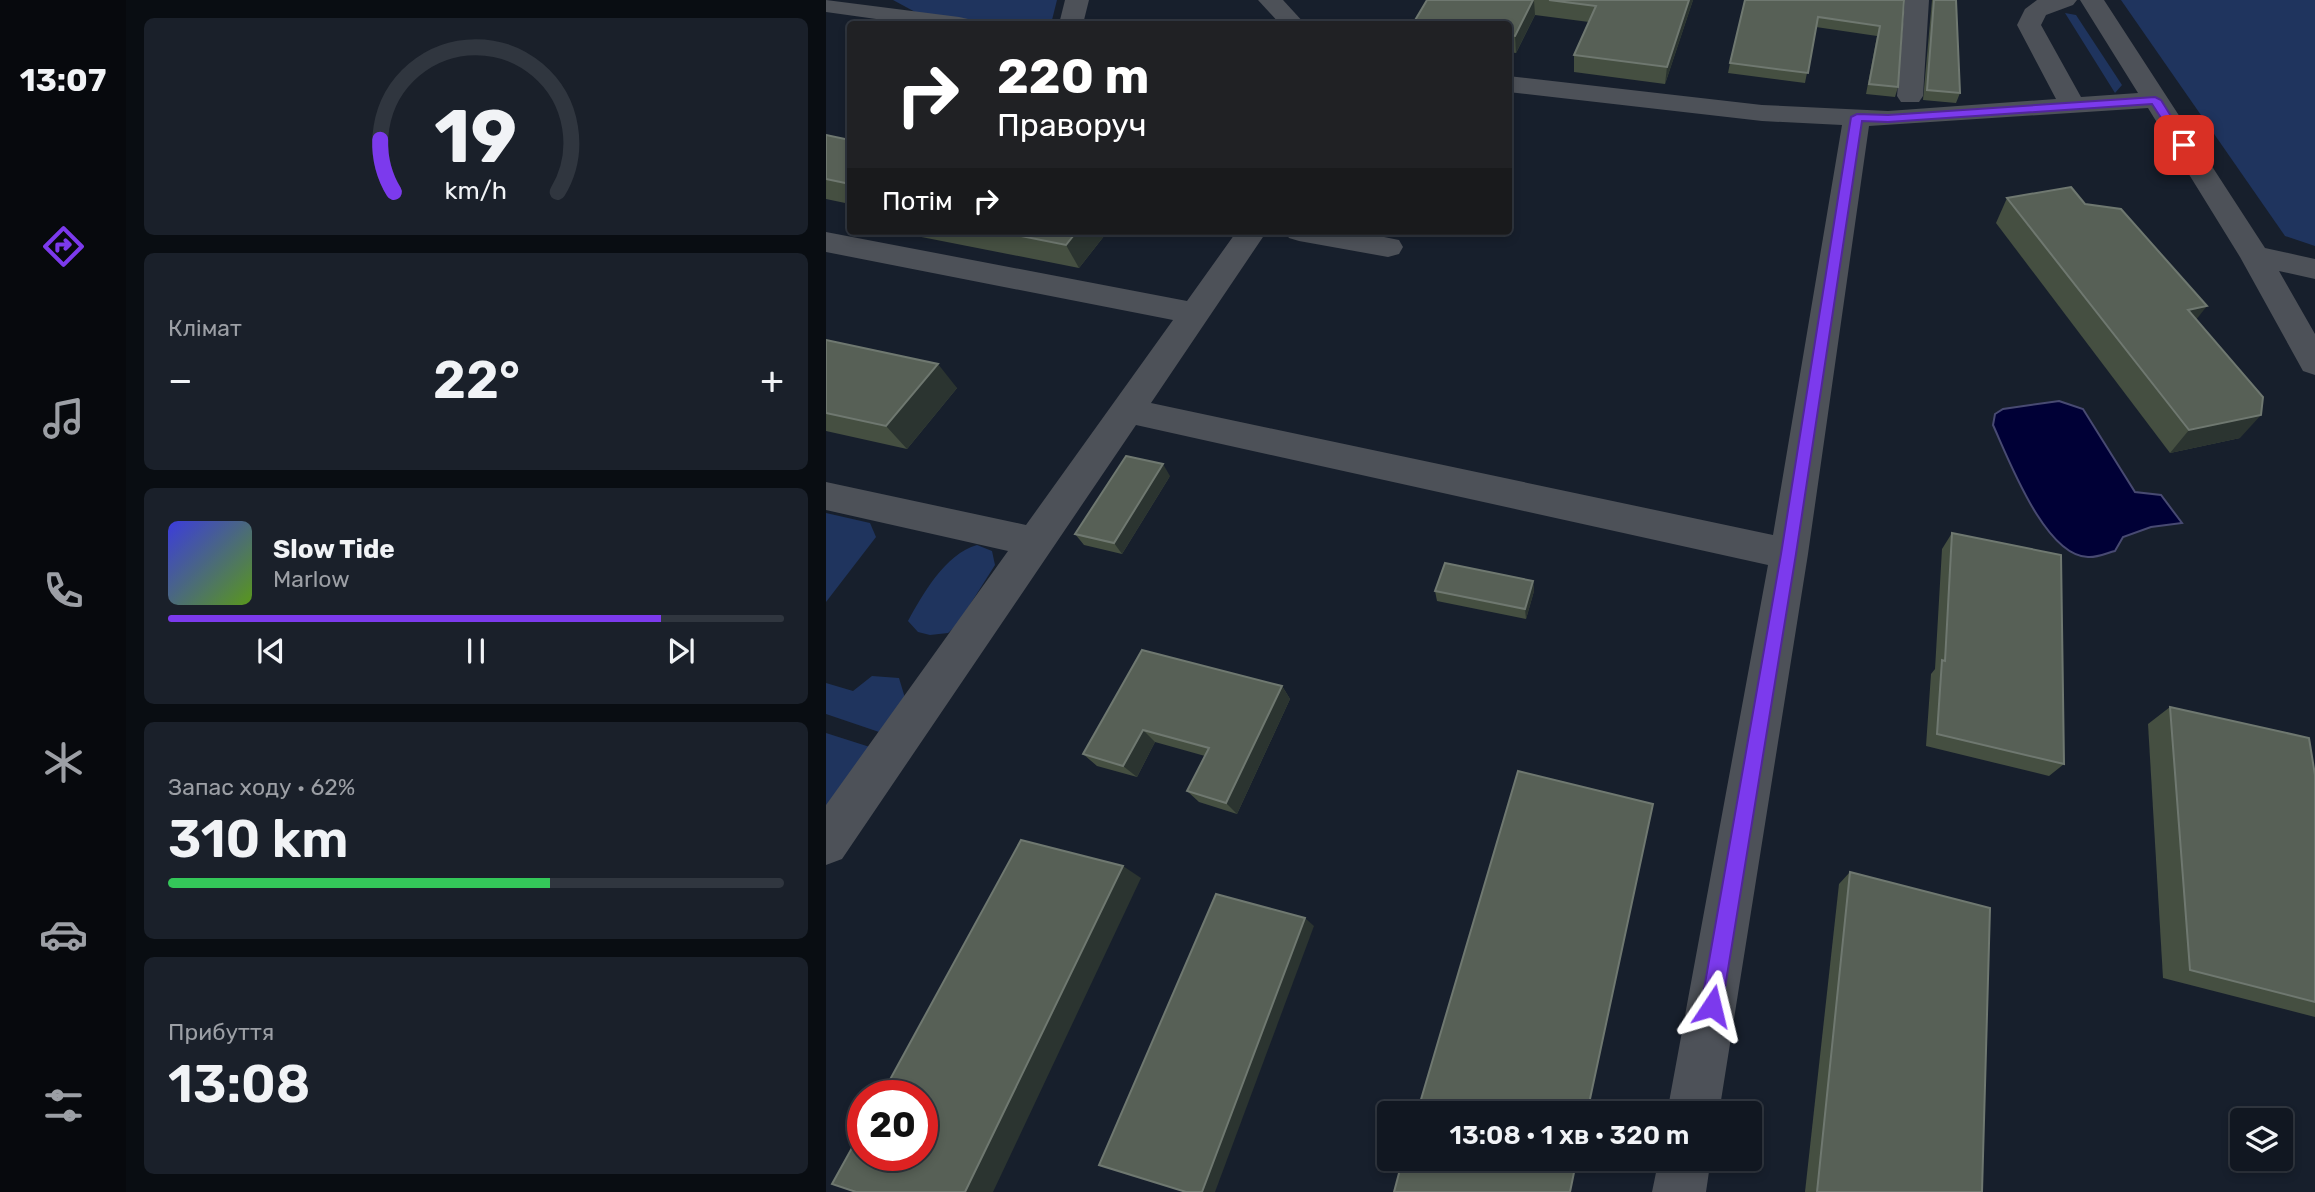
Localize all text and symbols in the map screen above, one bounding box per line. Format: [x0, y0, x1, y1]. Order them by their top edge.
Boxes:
text: 220 m [997, 47, 1149, 105]
icon: right [882, 49, 973, 140]
text: 13:07 [20, 61, 106, 99]
text: 19 [435, 95, 517, 181]
text: Праворуч [997, 106, 1146, 144]
pin [2154, 115, 2214, 175]
icon: arrive [2165, 126, 2203, 164]
text: km/h [445, 176, 507, 205]
icon: right [967, 182, 1005, 220]
text: Потім [882, 186, 953, 217]
icon: directions [39, 222, 88, 271]
text: Клімат [168, 314, 242, 342]
text: 22° [433, 349, 520, 411]
text: − [168, 357, 193, 403]
text: + [760, 357, 784, 403]
icon: music [39, 394, 88, 443]
text: Slow Tide [273, 534, 395, 565]
text: Marlow [273, 565, 350, 593]
icon: phone [39, 566, 88, 615]
icon: previous [252, 632, 290, 670]
icon: pause [457, 632, 495, 670]
icon: next [662, 632, 700, 670]
icon: climate [39, 738, 88, 787]
text: Запас ходу · 62% [168, 773, 355, 801]
text: 310 km [168, 808, 349, 870]
icon: car [39, 910, 88, 959]
position arrow [1675, 969, 1749, 1043]
text: Прибуття [168, 1018, 274, 1046]
text: 13:08 [168, 1053, 310, 1115]
speed limit sign: 20 [847, 1080, 938, 1171]
icon: filters [39, 1081, 88, 1130]
map controls [2230, 1108, 2293, 1171]
button: layers [2230, 1108, 2293, 1171]
text: 13:08 · 1 хв · 320 m [1450, 1120, 1689, 1151]

